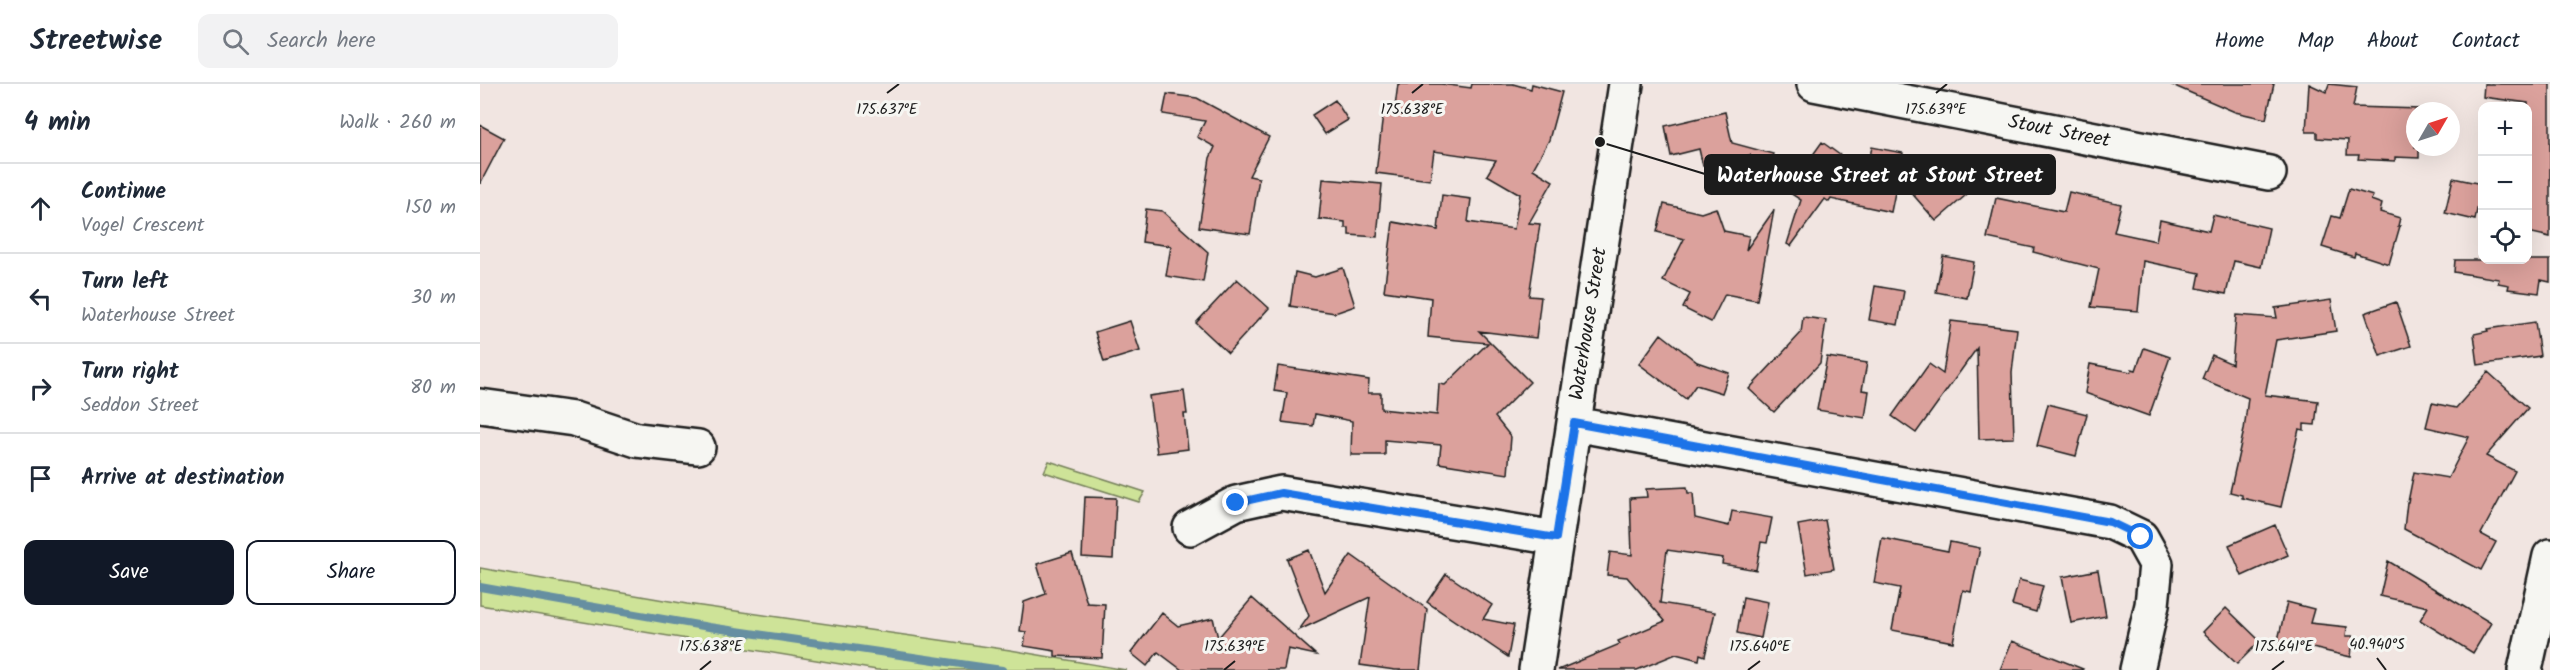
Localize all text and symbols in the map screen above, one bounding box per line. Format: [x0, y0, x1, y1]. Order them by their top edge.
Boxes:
search box [198, 14, 618, 68]
text: Streetwise [30, 19, 162, 64]
text: Search here [267, 24, 376, 59]
icon: search [219, 25, 252, 58]
text: Home [2215, 25, 2264, 58]
text: Map [2297, 25, 2334, 58]
text: About [2367, 25, 2418, 58]
text: Contact [2451, 25, 2520, 58]
text: 175.637°E [857, 98, 919, 122]
text: 175.638°E [1380, 98, 1445, 122]
text: 175.639°E [1905, 98, 1968, 122]
text: 4 min [24, 102, 91, 144]
north arrow [2406, 102, 2460, 156]
map controls [2478, 102, 2532, 264]
button: + [2478, 102, 2532, 156]
street label: Stout Street [2005, 106, 2113, 158]
text: Walk · 260 m [339, 107, 456, 139]
callout: Waterhouse Street at Stout Street [1705, 155, 2055, 194]
button: − [2478, 156, 2532, 210]
text: Waterhouse Street at Stout Street [1717, 160, 2044, 193]
text: Continue [81, 175, 166, 210]
icon: ahead [24, 192, 57, 225]
text: 150 m [405, 192, 456, 224]
text: Vogel Crescent [81, 210, 205, 242]
button: locate [2478, 210, 2532, 264]
street label: Waterhouse Street [1561, 245, 1617, 403]
text: Turn left [81, 265, 168, 300]
icon: left [24, 282, 57, 315]
text: 30 m [411, 282, 456, 314]
text: Waterhouse Street [81, 300, 235, 332]
text: Turn right [81, 355, 179, 390]
icon: right [24, 372, 57, 405]
text: 80 m [410, 372, 456, 404]
text: Seddon Street [81, 390, 199, 422]
text: Arrive at destination [81, 461, 284, 496]
icon: arrive [24, 462, 57, 495]
route end [1222, 489, 1248, 515]
route start [2127, 523, 2153, 549]
button: Save [24, 540, 234, 605]
button: Share [246, 540, 456, 605]
text: 40.940°S [2349, 633, 2405, 657]
text: 175.638°E [679, 635, 744, 659]
text: 175.639°E [1204, 635, 1267, 659]
text: 175.640°E [1729, 635, 1792, 659]
text: 175.641°E [2255, 635, 2314, 659]

